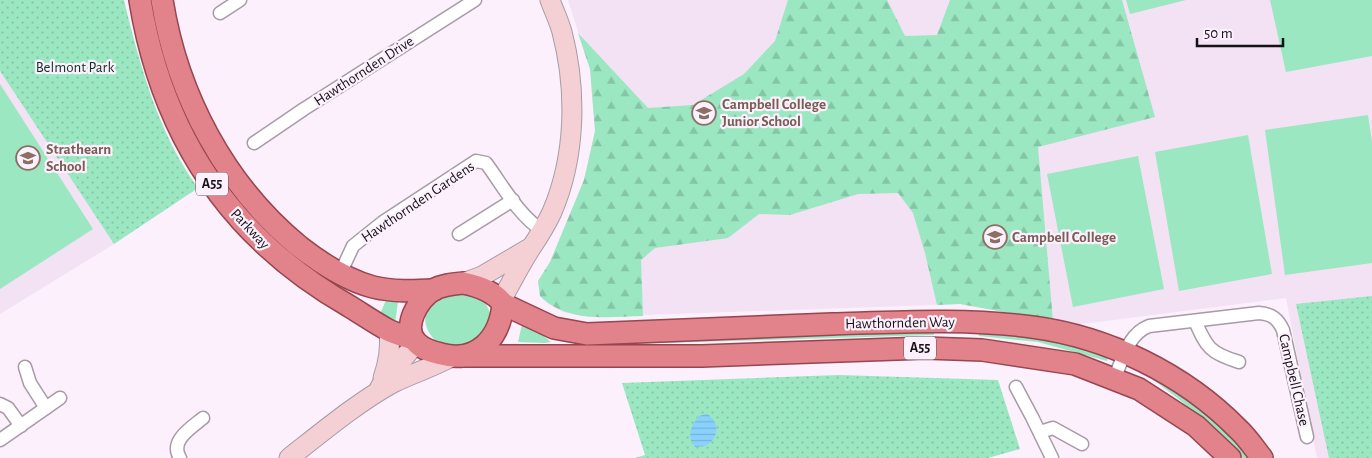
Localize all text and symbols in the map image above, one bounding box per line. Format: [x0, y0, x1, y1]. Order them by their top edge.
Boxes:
scale bar [1197, 15, 1283, 47]
text: 50 m [1204, 26, 1233, 41]
street label: Hawthornden Drive [312, 33, 416, 109]
park label: Belmont Park [36, 60, 114, 75]
place label: Campbell College Junior School [722, 97, 826, 129]
school or university icon: Campbell College Junior School [691, 100, 717, 126]
place label: Strathearn School [46, 142, 111, 174]
school or university icon: Strathearn School [15, 145, 41, 171]
street label: Hawthornden Gardens [359, 159, 477, 245]
road number: A55 [196, 172, 228, 195]
street label: Parkway [228, 206, 273, 252]
school or university icon: Campbell College [982, 224, 1008, 250]
place label: Campbell College [1012, 230, 1116, 245]
street label: Hawthornden Way [845, 315, 956, 331]
street label: Campbell Chase [1276, 333, 1312, 427]
road number: A55 [904, 336, 936, 359]

